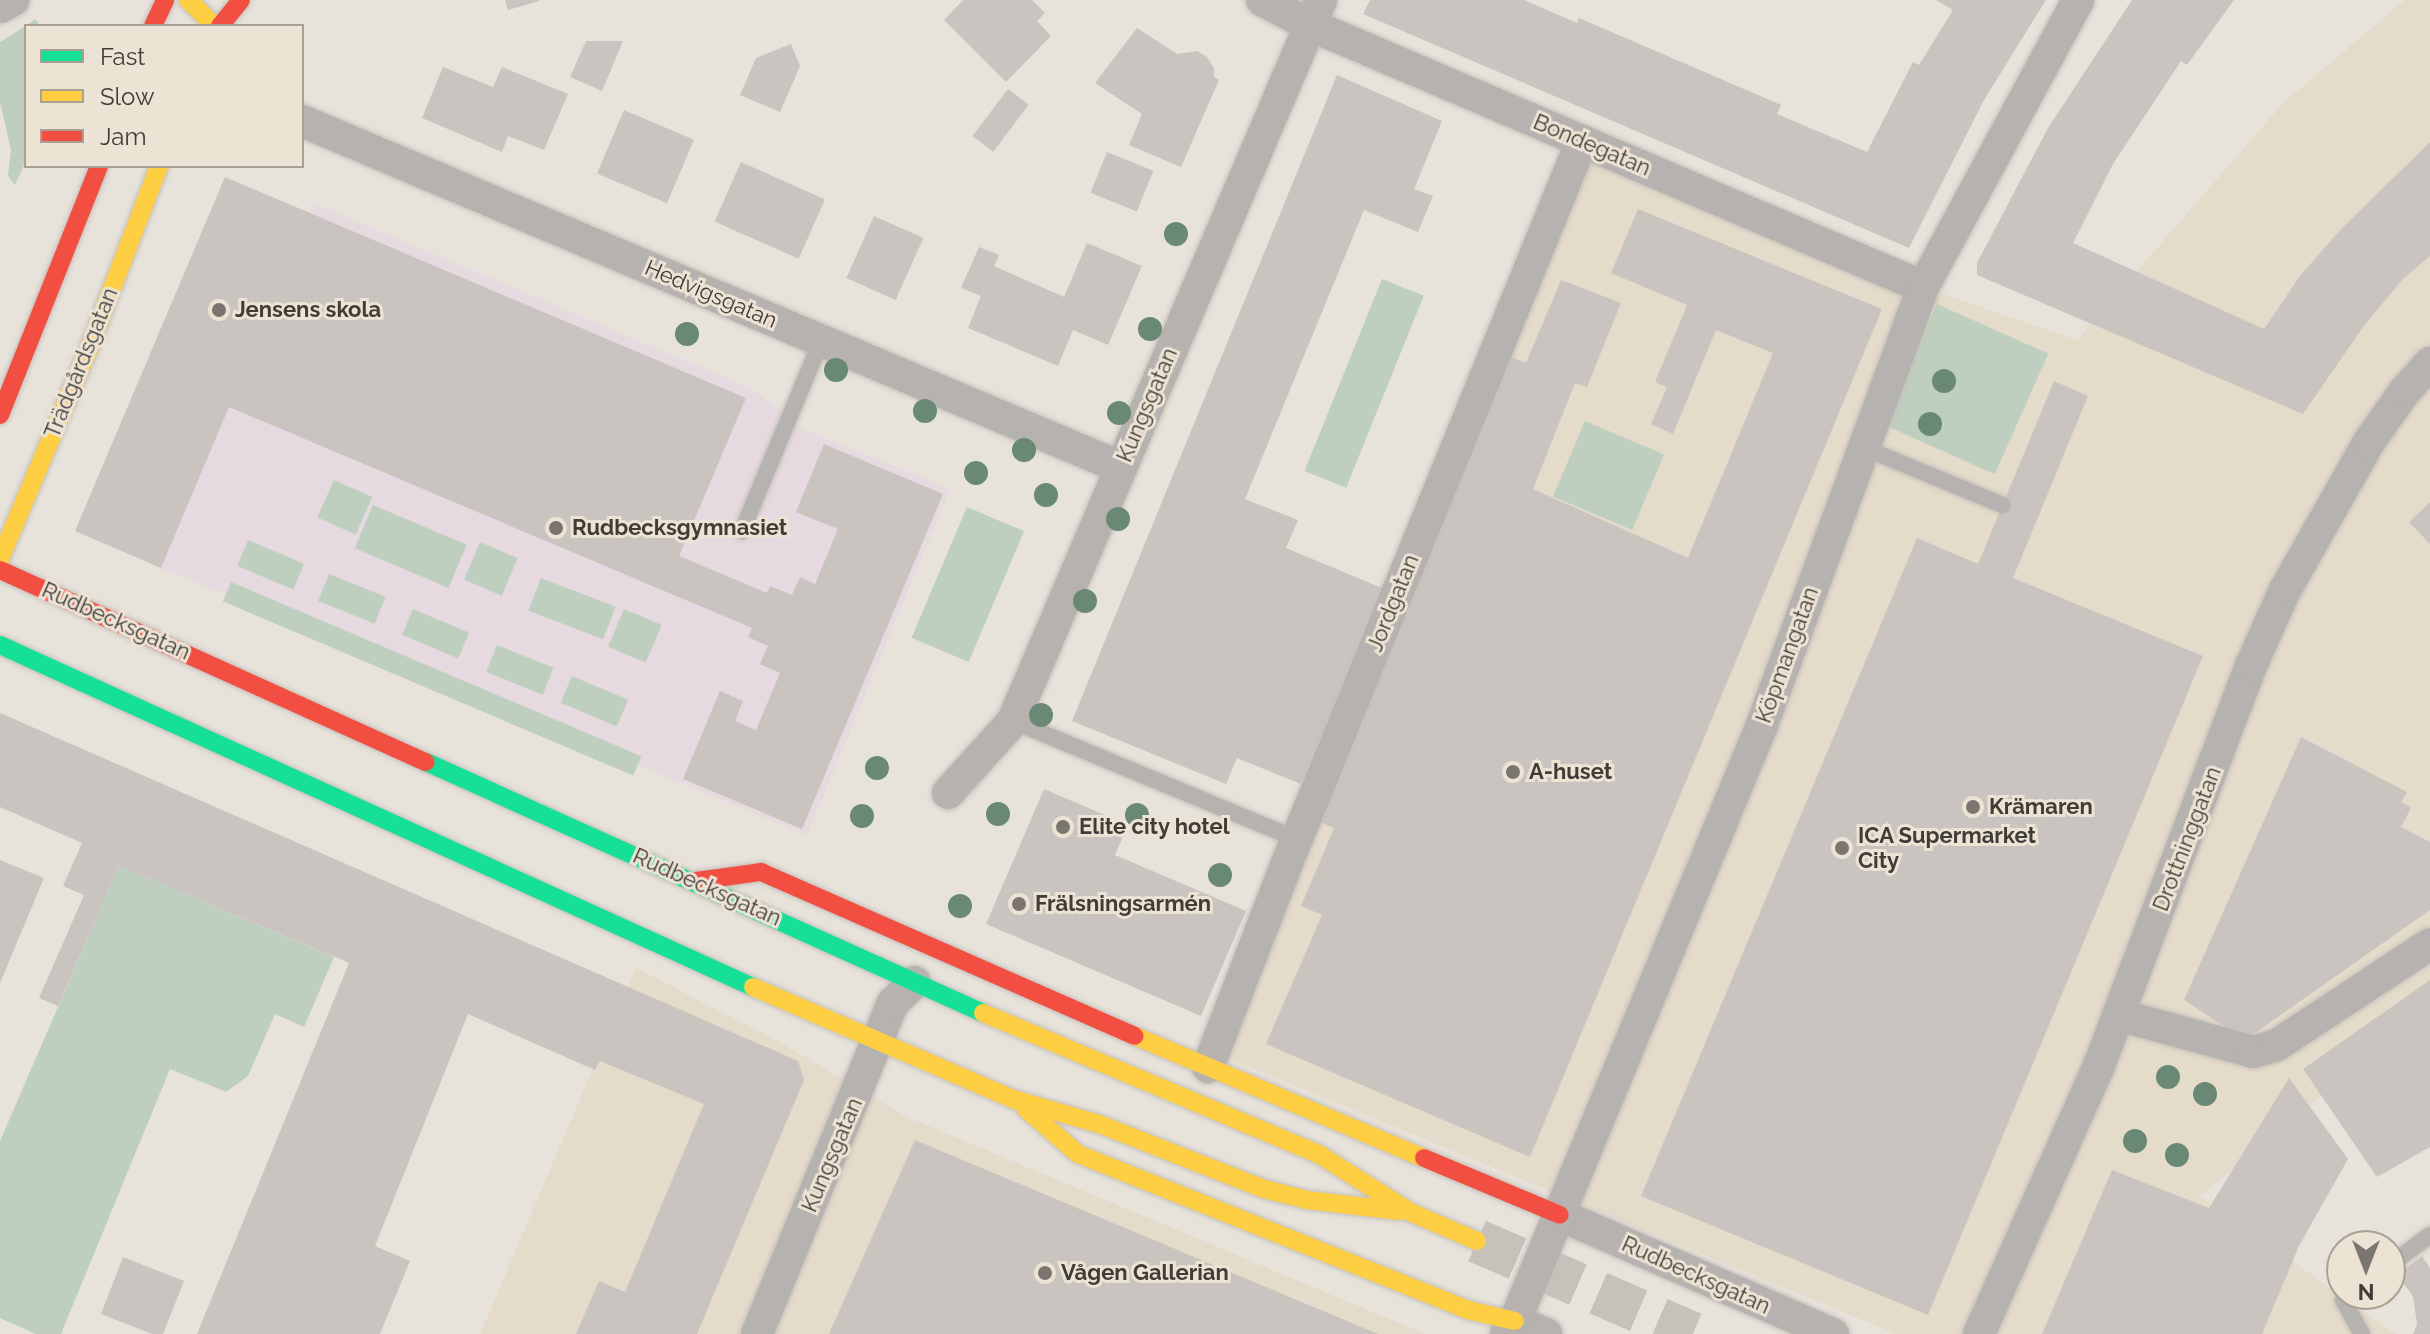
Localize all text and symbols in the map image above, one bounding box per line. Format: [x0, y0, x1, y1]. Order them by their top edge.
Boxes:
legend [24, 24, 304, 168]
text: Fast [100, 42, 145, 71]
text: Slow [100, 82, 154, 111]
street label: Bondegatan [1529, 108, 1655, 182]
text: Jam [100, 122, 146, 151]
street label: Hedvigsgatan [641, 254, 781, 334]
street label: Trädgårdsgatan [39, 284, 123, 442]
place label: Jensens skola [235, 297, 381, 323]
marker: Jensens skola [210, 301, 228, 319]
street label: Kungsgatan [1111, 344, 1183, 466]
place label: Rudbecksgymnasiet [572, 515, 787, 541]
marker: Rudbecksgymnasiet [547, 519, 565, 537]
street label: Jordgatan [1362, 551, 1424, 655]
street label: Rudbecksgatan [38, 577, 194, 665]
street label: Köpmangatan [1750, 583, 1824, 727]
place label: A-huset [1529, 759, 1612, 785]
marker: A-huset [1504, 763, 1522, 781]
street label: Drottninggatan [2147, 763, 2227, 915]
place label: Krämaren [1989, 794, 2093, 820]
marker: Krämaren [1964, 798, 1982, 816]
place label: Elite city hotel [1079, 814, 1230, 840]
marker: Elite city hotel [1054, 818, 1072, 836]
place label: ICA Supermarket City [1858, 822, 2037, 874]
marker: ICA Supermarket City [1833, 839, 1851, 857]
street label: Rudbecksgatan [629, 843, 785, 931]
place label: Frälsningsarmén [1035, 891, 1211, 917]
marker: Frälsningsarmén [1010, 895, 1028, 913]
street label: Kungsgatan [796, 1094, 868, 1216]
north arrow [2326, 1230, 2406, 1310]
street label: Rudbecksgatan [1618, 1231, 1774, 1319]
place label: Vågen Gallerian [1061, 1260, 1229, 1286]
marker: Vågen Gallerian [1036, 1264, 1054, 1282]
text: N [2358, 1279, 2374, 1305]

